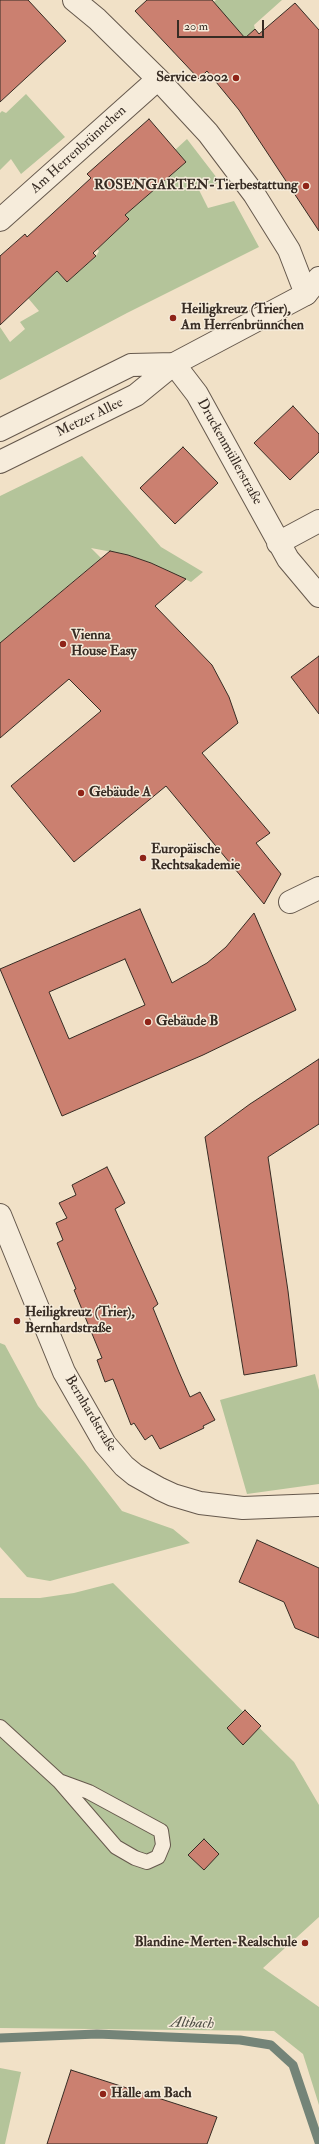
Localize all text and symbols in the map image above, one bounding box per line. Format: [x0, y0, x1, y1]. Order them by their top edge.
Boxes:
scale bar [179, 12, 266, 38]
text: 20 m [184, 19, 208, 34]
place label: Service 2002 [156, 70, 228, 86]
marker: Service 2002 [231, 73, 241, 83]
street label: Am Herrenbrünnchen [28, 103, 130, 197]
place label: ROSENGARTEN-Tierbestattung [94, 178, 298, 194]
marker: ROSENGARTEN-Tierbestattung [301, 181, 311, 191]
place label: Heiligkreuz (Trier), Am Herrenbrünnchen [181, 302, 304, 334]
marker: Heiligkreuz (Trier), Am Herrenbrünnchen [168, 313, 178, 323]
street label: Metzer Allee [54, 395, 126, 441]
street label: Druckenmüllerstraße [193, 396, 265, 508]
place label: Vienna House Easy [71, 628, 137, 660]
marker: Vienna House Easy [58, 639, 68, 649]
place label: Gebäude A [89, 785, 151, 801]
marker: Gebäude A [76, 788, 86, 798]
place label: Europäische Rechtsakademie [151, 842, 240, 874]
marker: Europäische Rechtsakademie [138, 853, 148, 863]
place label: Gebäude B [156, 1014, 218, 1030]
marker: Gebäude B [143, 1017, 153, 1027]
place label: Heiligkreuz (Trier), Bernhardstraße [25, 1305, 135, 1338]
marker: Heiligkreuz (Trier), Bernhardstraße [12, 1316, 22, 1326]
street label: Bernhardstraße [61, 1373, 119, 1455]
place label: Blandine-Merten-Realschule [134, 1935, 297, 1951]
marker: Blandine-Merten-Realschule [300, 1938, 310, 1948]
water label: Altbach [170, 2014, 214, 2034]
place label: Halle am Bach [111, 2086, 192, 2102]
marker: Halle am Bach [98, 2089, 108, 2099]

